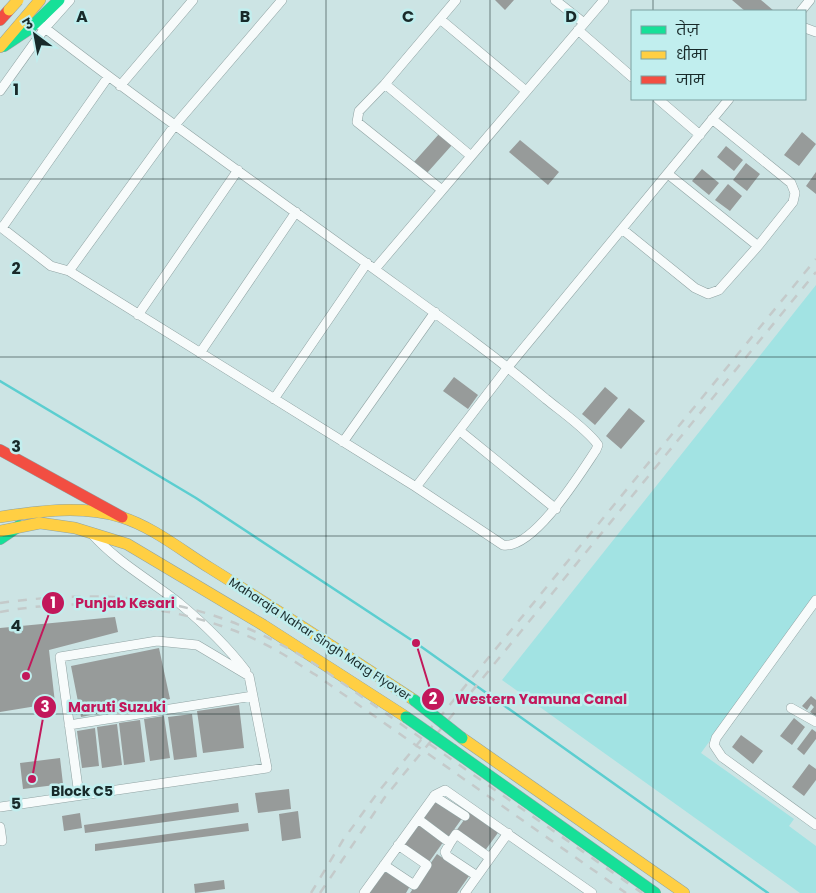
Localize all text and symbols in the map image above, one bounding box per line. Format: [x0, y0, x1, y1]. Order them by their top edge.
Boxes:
text: A [76, 5, 88, 28]
text: B [240, 5, 250, 28]
text: C [402, 5, 414, 28]
text: D [565, 5, 577, 28]
north arrow [10, 10, 60, 60]
legend [631, 10, 806, 100]
text: उ [19, 13, 38, 35]
text: तेज़ [675, 19, 699, 40]
text: धीमा [676, 44, 708, 65]
text: जाम [675, 69, 706, 90]
text: 1 [13, 78, 19, 101]
text: 2 [11, 257, 21, 280]
text: 3 [11, 435, 21, 458]
street label: Maharaja Nahar Singh Marg Flyover [226, 573, 415, 704]
callout: Punjab Kesari [41, 588, 185, 617]
text: 1 [50, 592, 56, 613]
text: Punjab Kesari [75, 593, 175, 613]
text: 4 [11, 614, 22, 637]
callout: Western Yamuna Canal [420, 685, 638, 714]
text: 2 [429, 688, 438, 709]
text: Western Yamuna Canal [455, 689, 627, 709]
callout: Maruti Suzuki [33, 692, 175, 721]
text: 3 [40, 696, 50, 717]
text: Maruti Suzuki [68, 697, 166, 717]
district label: Block C5 [51, 781, 113, 801]
text: 5 [11, 792, 21, 815]

